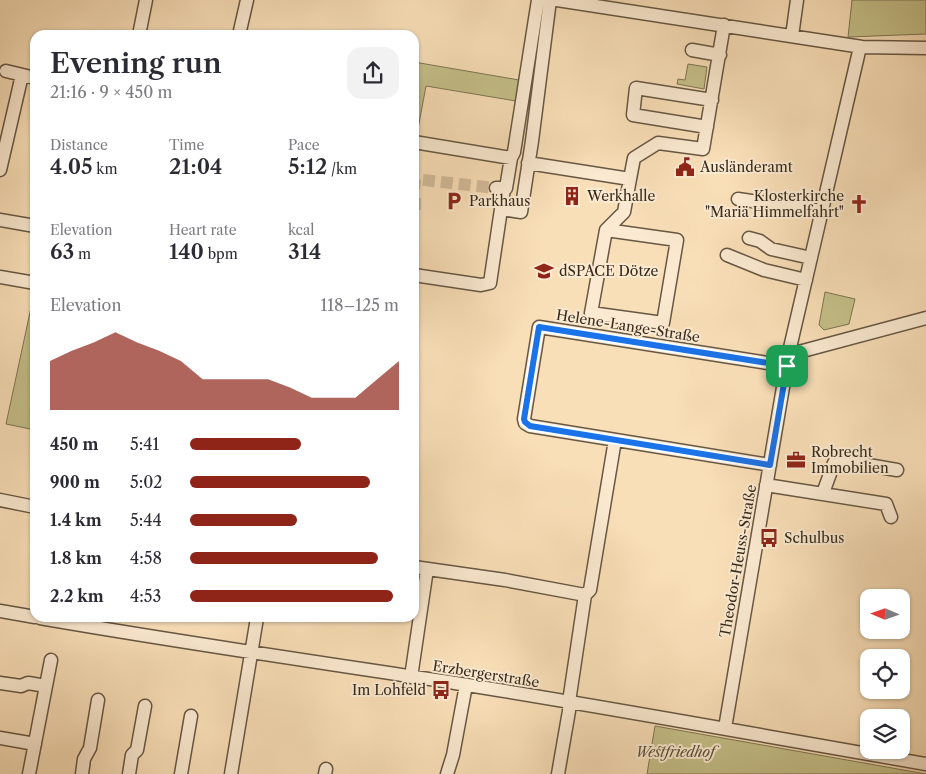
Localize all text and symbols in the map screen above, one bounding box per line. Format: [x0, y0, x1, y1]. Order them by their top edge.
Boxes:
text: Evening run [50, 46, 222, 80]
button: share [347, 47, 399, 99]
text: 21:16 · 9 × 450 m [50, 82, 172, 102]
text: Distance [50, 136, 108, 154]
text: Time [169, 136, 204, 154]
text: Pace [288, 136, 320, 154]
text: 4.05 [50, 154, 93, 179]
text: 21:04 [169, 154, 222, 179]
text: 5:12 [288, 154, 327, 179]
public building icon: Ausländeramt [674, 156, 696, 178]
place label: Ausländeramt [699, 158, 793, 176]
text: km [93, 160, 118, 178]
text: /km [327, 160, 357, 178]
building icon: Werkhalle [561, 185, 583, 207]
place label: Werkhalle [586, 187, 655, 205]
place label: Klosterkirche "Mariä Himmelfahrt" [705, 187, 844, 221]
parking icon: Parkhaus [443, 190, 465, 212]
place label: Parkhaus [469, 192, 530, 210]
church icon: Klosterkirche "Mariä Himmelfahrt" [848, 193, 870, 215]
text: Elevation [50, 221, 113, 239]
text: Heart rate [169, 221, 236, 239]
text: kcal [288, 221, 314, 239]
text: 63 [50, 239, 74, 264]
text: 140 [169, 239, 204, 264]
text: 314 [288, 239, 321, 264]
text: m [74, 245, 91, 263]
text: bpm [204, 245, 238, 263]
school or university icon: dSPACE Dötze [533, 260, 555, 282]
place label: dSPACE Dötze [559, 262, 659, 280]
text: Elevation [50, 295, 121, 315]
text: 118–125 m [321, 295, 399, 315]
street label: Helene-Lange-Straße [555, 306, 701, 346]
pin [766, 345, 808, 387]
icon: arrive [773, 352, 801, 380]
text: 450 m [50, 434, 98, 454]
text: 5:41 [130, 434, 159, 454]
place label: Robrecht Immobilien [811, 443, 889, 477]
office icon: Robrecht Immobilien [785, 449, 807, 471]
text: 900 m [50, 472, 100, 492]
text: 5:02 [130, 472, 163, 492]
street label: Theodor-Heuss-Straße [716, 483, 760, 639]
text: 1.4 km [50, 510, 102, 530]
text: 5:44 [130, 510, 162, 530]
bus stop icon: Schulbus [758, 527, 780, 549]
place label: Schulbus [784, 529, 844, 547]
text: 1.8 km [50, 548, 102, 568]
text: 4:58 [130, 548, 162, 568]
text: 2.2 km [50, 586, 104, 606]
text: 4:53 [130, 586, 161, 606]
north arrow [860, 589, 910, 639]
map controls [860, 589, 910, 759]
button: locate [860, 649, 910, 699]
street label: Erzbergerstraße [431, 657, 541, 691]
bus stop icon: Im Lohfeld [430, 679, 452, 701]
place label: Im Lohfeld [352, 681, 426, 699]
button: layers [860, 709, 910, 759]
park label: Westfriedhof [636, 743, 720, 761]

